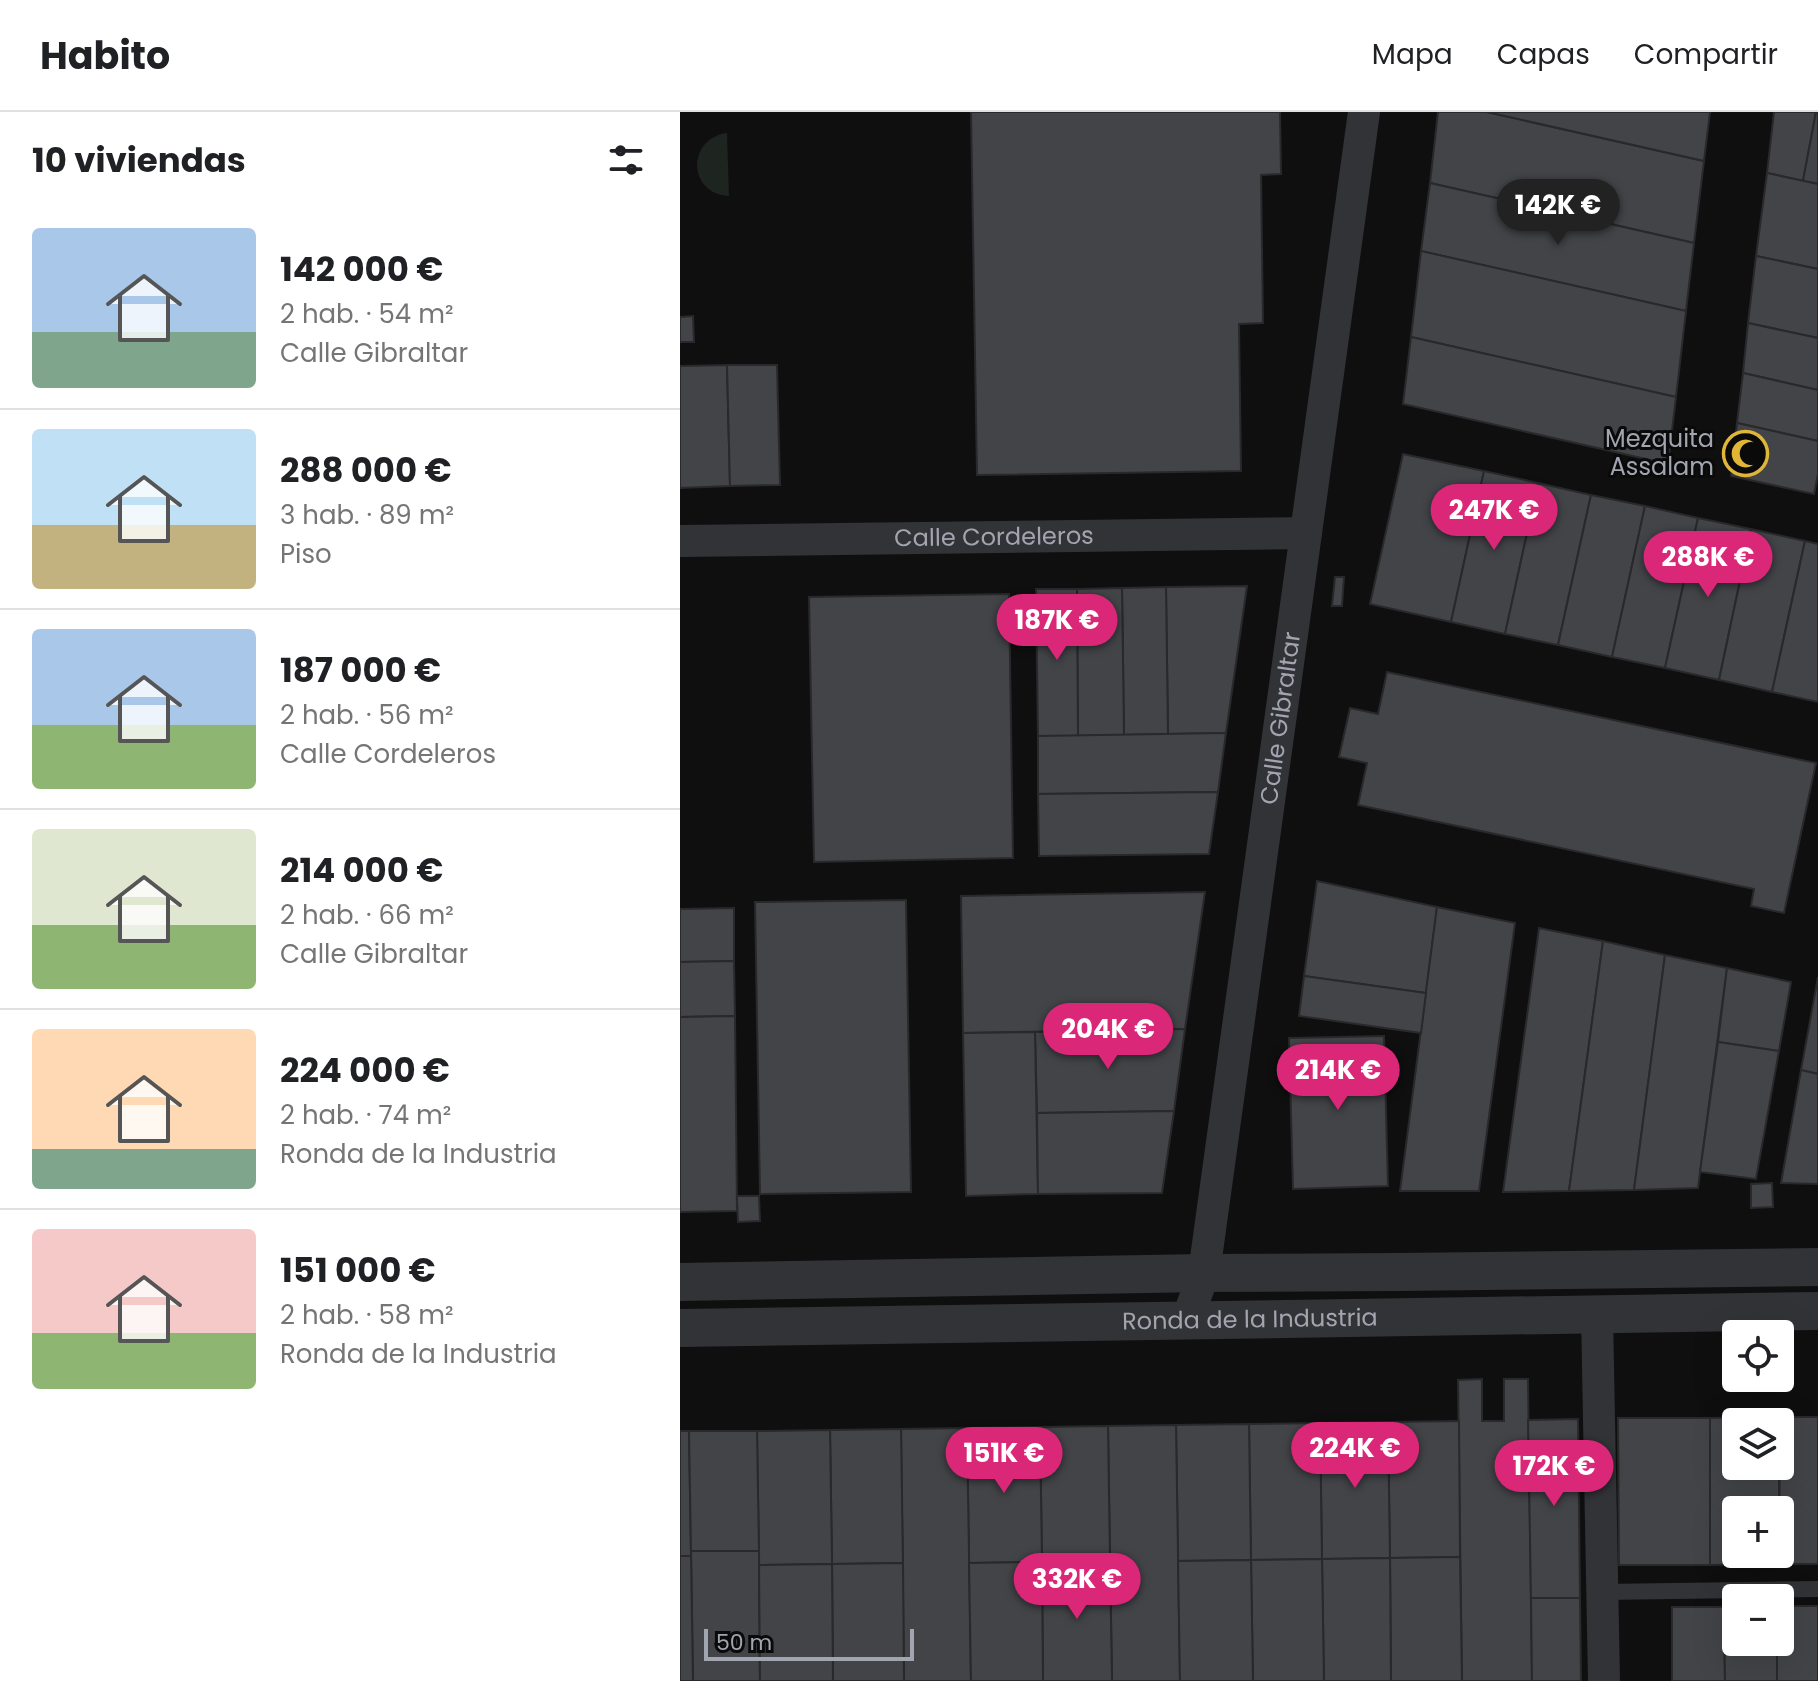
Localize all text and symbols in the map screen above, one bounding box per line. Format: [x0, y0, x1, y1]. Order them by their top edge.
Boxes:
text: Habito [40, 29, 170, 82]
text: Mapa [1372, 35, 1453, 74]
text: Capas [1497, 35, 1590, 74]
text: Compartir [1634, 35, 1778, 74]
text: 10 viviendas [32, 136, 246, 184]
icon: filters [604, 138, 648, 182]
pin: 142K € [1493, 179, 1623, 247]
text: 142K € [1515, 187, 1601, 223]
text: 142 000 € [280, 245, 443, 293]
icon: home [96, 260, 192, 356]
text: 2 hab. · 54 m² [280, 296, 454, 332]
text: Calle Gibraltar [280, 335, 468, 371]
place label: Mezquita Assalam [1605, 422, 1714, 483]
mosque icon: Mezquita Assalam [1721, 429, 1769, 477]
text: 288 000 € [280, 446, 451, 494]
icon: home [96, 461, 192, 557]
pin: 247K € [1429, 484, 1559, 552]
text: 247K € [1449, 492, 1539, 528]
text: 3 hab. · 89 m² [280, 497, 454, 533]
street label: Calle Cordeleros [894, 519, 1094, 554]
pin: 288K € [1643, 531, 1773, 599]
text: Piso [280, 536, 332, 572]
text: 288K € [1662, 539, 1754, 575]
pin: 187K € [992, 594, 1122, 662]
text: 187K € [1015, 602, 1099, 638]
street label: Calle Gibraltar [1252, 630, 1308, 806]
text: 187 000 € [280, 646, 441, 694]
icon: home [96, 661, 192, 757]
text: 2 hab. · 56 m² [280, 697, 454, 733]
text: Calle Cordeleros [280, 736, 496, 772]
text: 214 000 € [280, 846, 443, 894]
icon: home [96, 861, 192, 957]
text: 2 hab. · 66 m² [280, 897, 454, 933]
text: Calle Gibraltar [280, 936, 468, 972]
pin: 204K € [1043, 1003, 1173, 1071]
text: 204K € [1061, 1011, 1155, 1047]
pin: 214K € [1273, 1044, 1403, 1112]
text: 224 000 € [280, 1046, 450, 1094]
text: 214K € [1295, 1052, 1381, 1088]
icon: home [96, 1061, 192, 1157]
text: 2 hab. · 74 m² [280, 1097, 451, 1133]
text: Ronda de la Industria [280, 1136, 557, 1172]
text: 151 000 € [280, 1246, 436, 1294]
icon: home [96, 1261, 192, 1357]
text: 2 hab. · 58 m² [280, 1297, 454, 1333]
street label: Ronda de la Industria [1122, 1301, 1378, 1337]
map controls [1722, 1320, 1794, 1656]
button: locate [1722, 1320, 1794, 1392]
text: Ronda de la Industria [280, 1336, 557, 1372]
button: layers [1722, 1408, 1794, 1480]
pin: 224K € [1290, 1422, 1420, 1490]
pin: 151K € [939, 1427, 1069, 1495]
text: 224K € [1309, 1430, 1401, 1466]
text: 151K € [964, 1435, 1044, 1471]
pin: 172K € [1489, 1440, 1619, 1508]
text: 172K € [1513, 1448, 1595, 1484]
button: + [1722, 1496, 1794, 1568]
pin: 332K € [1012, 1553, 1142, 1621]
text: 332K € [1032, 1561, 1122, 1597]
button: − [1722, 1584, 1794, 1656]
scale bar [704, 1625, 914, 1661]
text: 50 m [716, 1627, 772, 1658]

